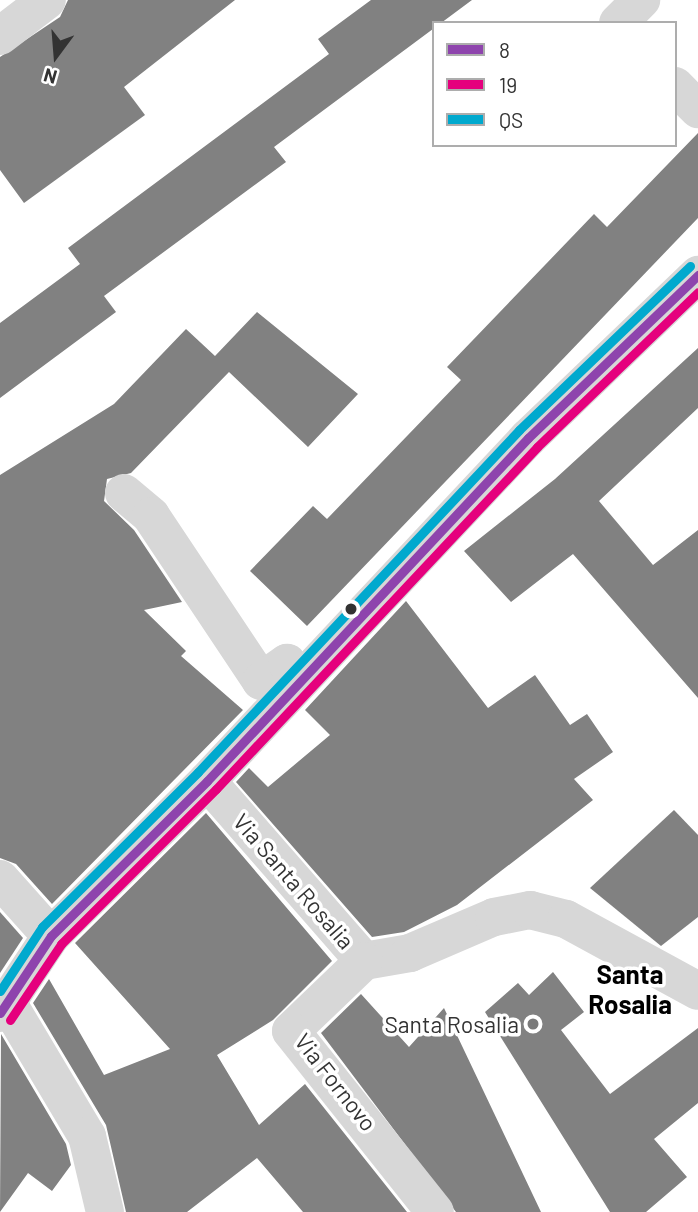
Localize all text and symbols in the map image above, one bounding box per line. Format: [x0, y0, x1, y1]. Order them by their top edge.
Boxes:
north arrow [21, 21, 91, 91]
legend [432, 21, 677, 147]
text: 8 [499, 37, 510, 62]
text: N [41, 64, 59, 89]
text: 19 [499, 72, 517, 97]
text: QS [499, 107, 523, 132]
unlabelled marker [344, 602, 358, 616]
street label: Via Santa Rosalia [228, 808, 360, 954]
district label: Santa Rosalia [588, 958, 672, 1020]
place label: Santa Rosalia [384, 1010, 519, 1038]
marker: Santa Rosalia [525, 1016, 541, 1032]
street label: Via Fornovo [289, 1028, 383, 1136]

